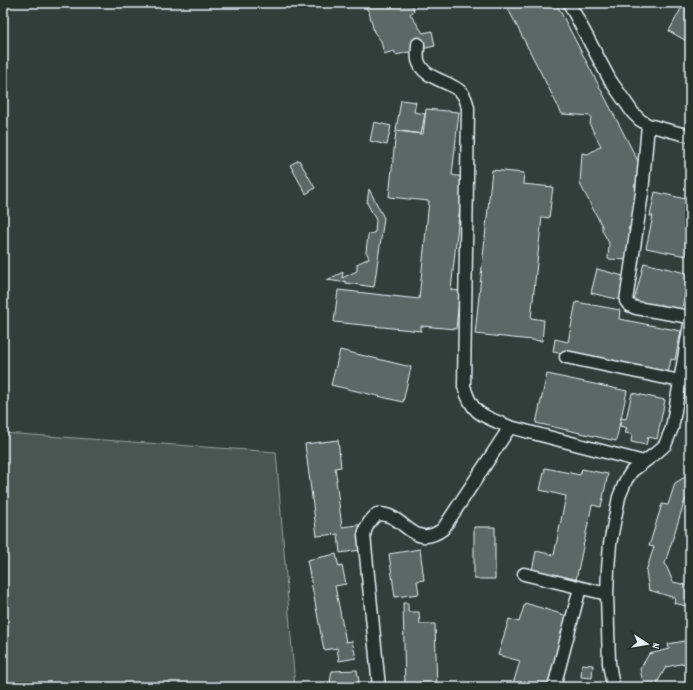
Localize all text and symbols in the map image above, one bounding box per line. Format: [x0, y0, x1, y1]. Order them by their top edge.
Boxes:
north arrow [627, 624, 667, 664]
text: N [646, 641, 663, 651]

